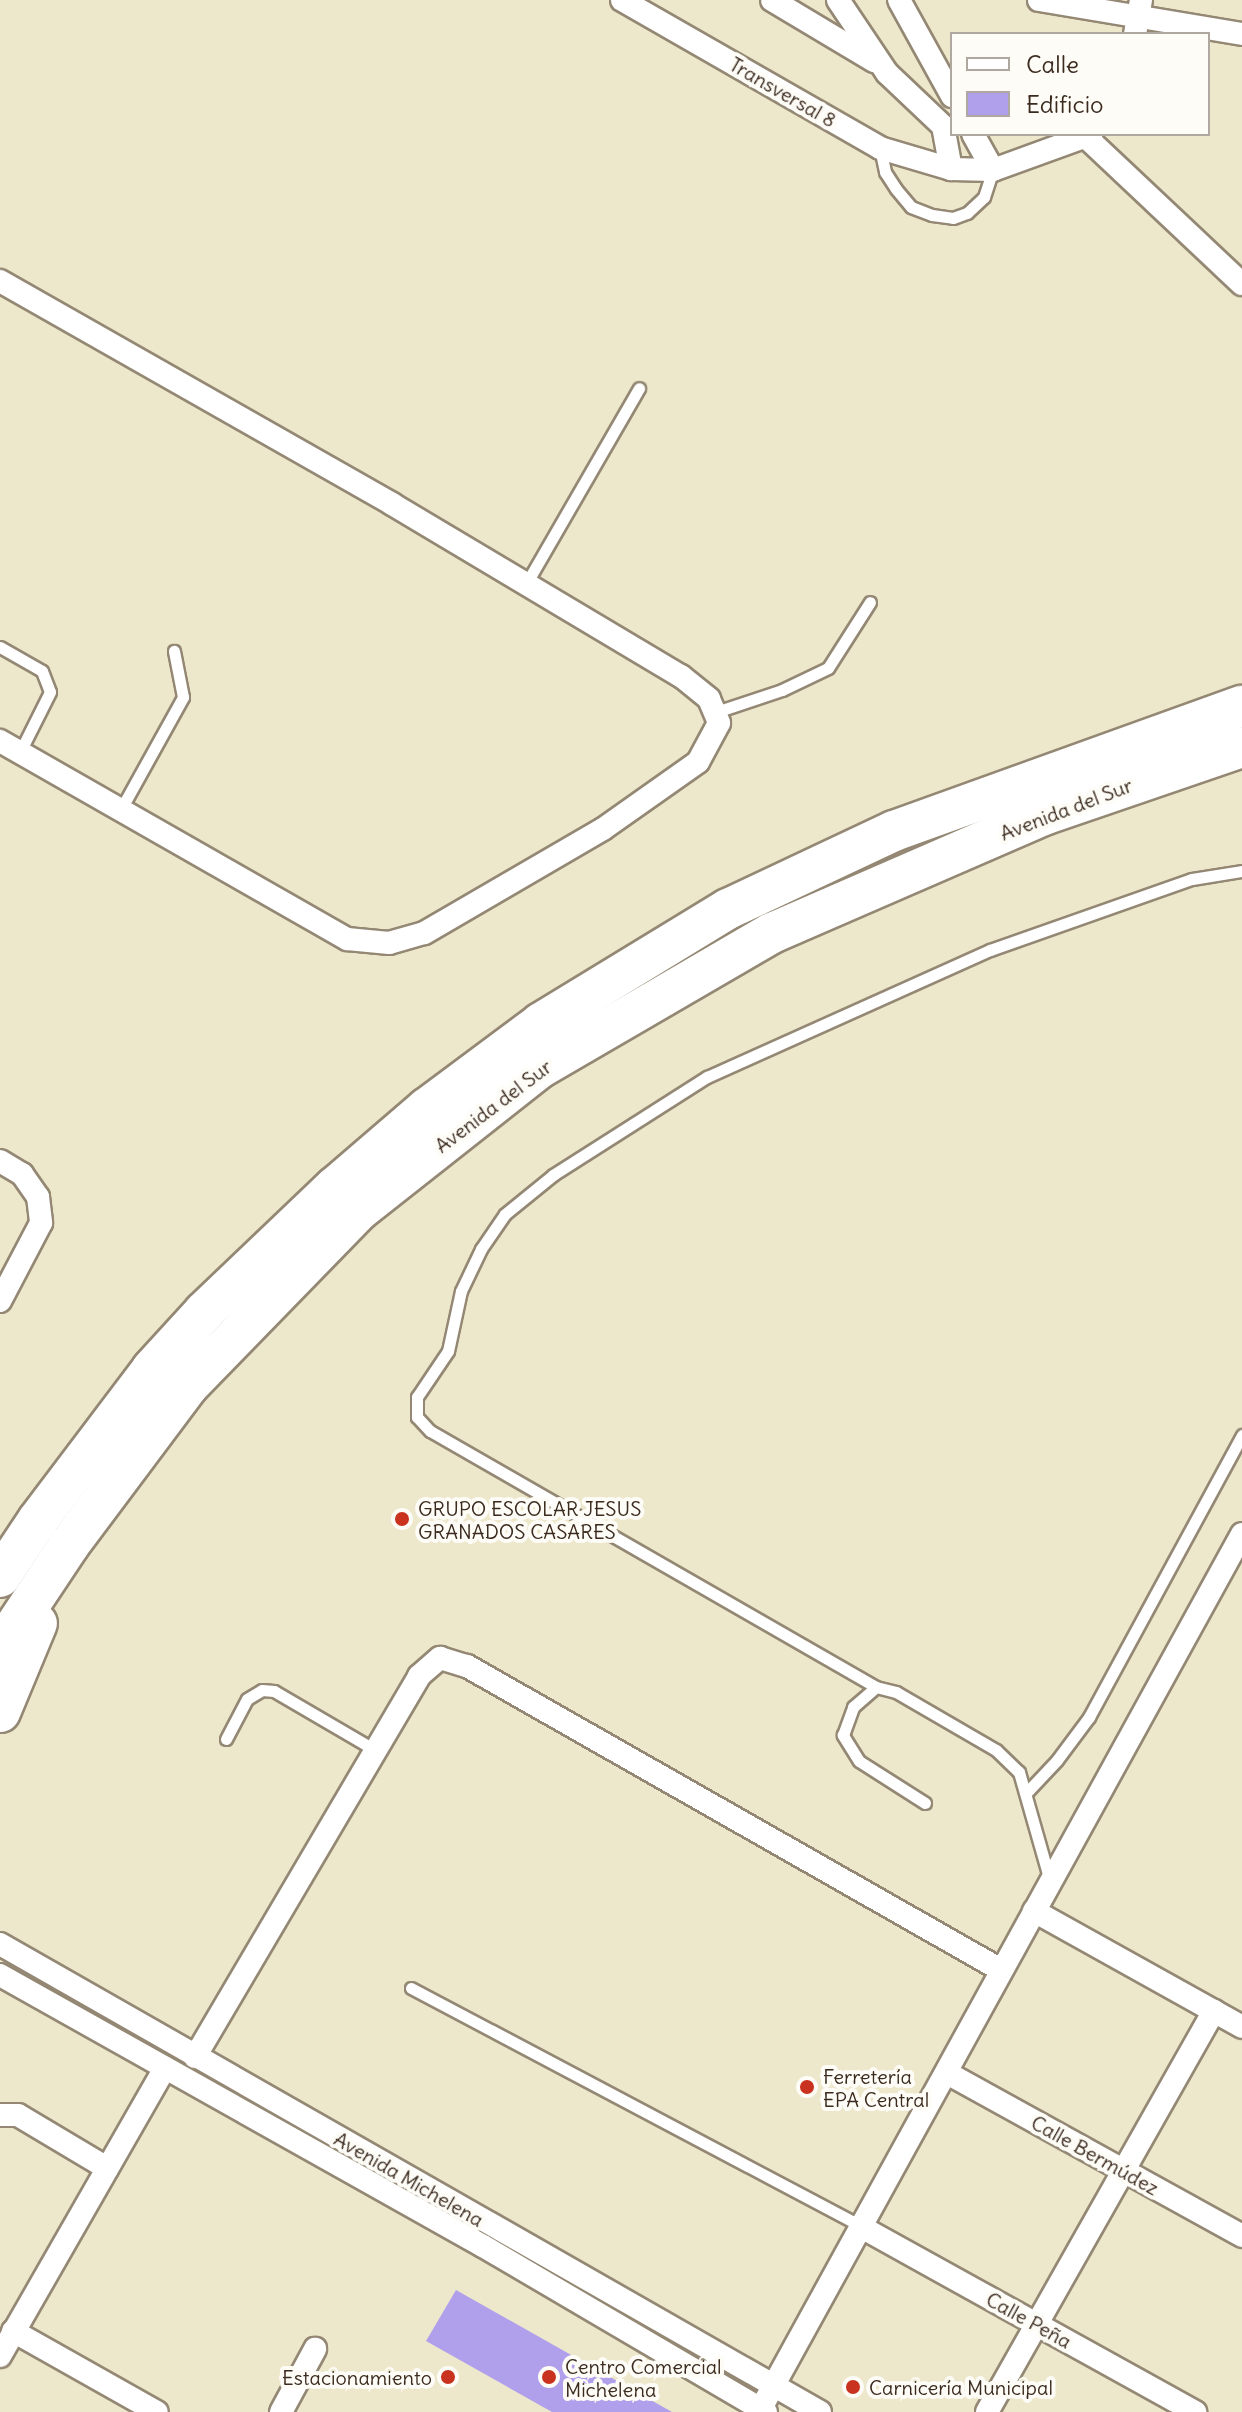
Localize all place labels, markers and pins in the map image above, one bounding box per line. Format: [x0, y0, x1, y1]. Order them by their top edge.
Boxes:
place label: GRUPO ESCOLAR JESUS GRANADOS CASARES [418, 1496, 641, 1543]
marker: GRUPO ESCOLAR JESUS GRANADOS CASARES [393, 1510, 411, 1528]
place label: Ferretería EPA Central [823, 2064, 929, 2111]
marker: Ferretería EPA Central [798, 2078, 816, 2096]
place label: Centro Comercial Michelena [565, 2354, 722, 2401]
place label: Estacionamiento [282, 2365, 432, 2389]
marker: Estacionamiento [439, 2368, 457, 2386]
marker: Centro Comercial Michelena [540, 2368, 558, 2386]
place label: Carnicería Municipal [869, 2375, 1053, 2399]
marker: Carnicería Municipal [844, 2378, 862, 2396]

